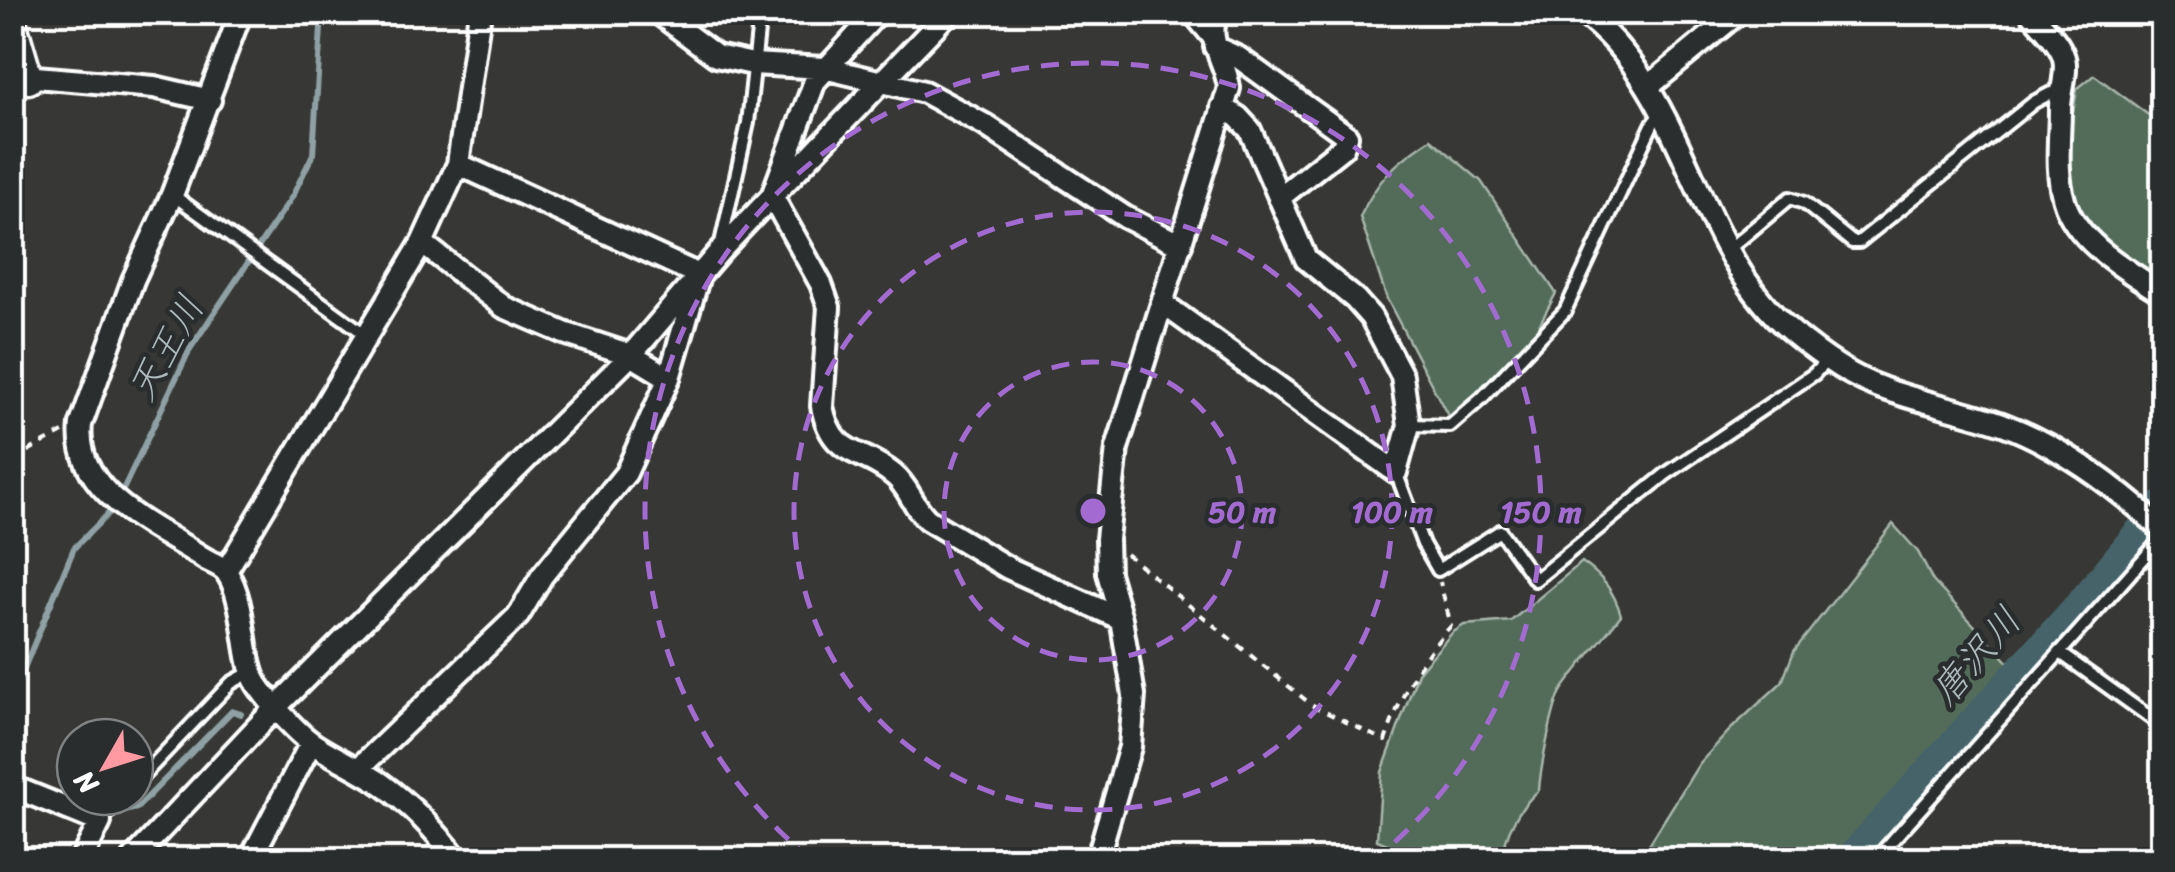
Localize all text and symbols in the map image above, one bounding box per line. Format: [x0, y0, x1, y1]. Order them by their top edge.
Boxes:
water label: 天王川 [109, 282, 223, 414]
text: 50 m [1208, 485, 1276, 539]
text: 100 m [1351, 485, 1433, 539]
text: 150 m [1501, 485, 1582, 539]
centre of rings [1075, 493, 1111, 529]
water label: 唐沢川 [1913, 591, 2039, 721]
north arrow [55, 717, 155, 817]
text: N [60, 759, 112, 806]

